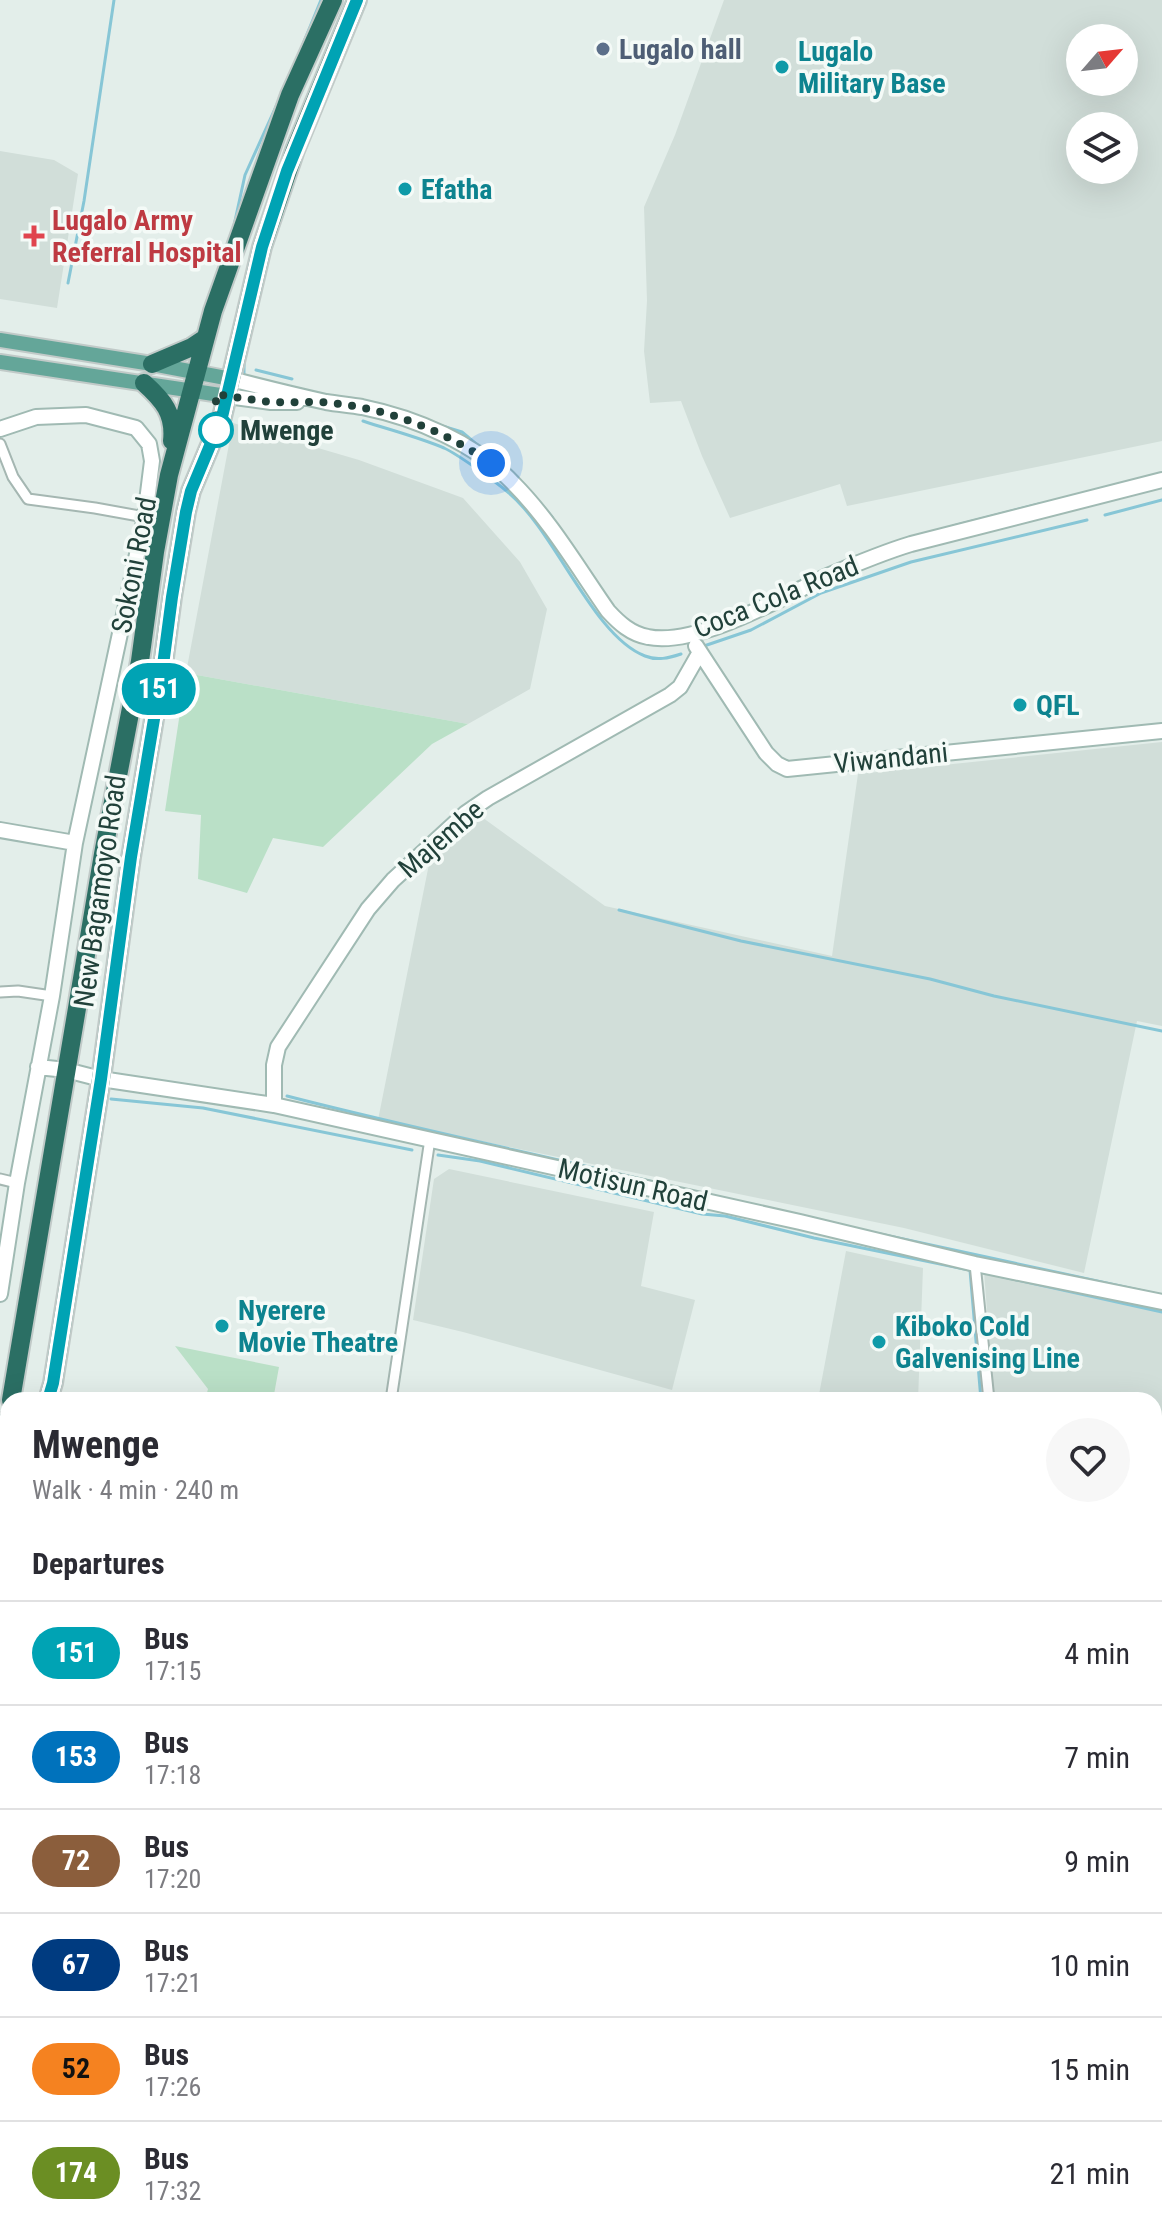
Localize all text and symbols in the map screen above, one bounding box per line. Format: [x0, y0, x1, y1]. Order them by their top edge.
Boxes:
north arrow [1066, 24, 1138, 96]
map controls [1066, 24, 1138, 184]
place label: Lugalo hall [619, 33, 742, 66]
place label: Lugalo Military Base [798, 35, 946, 100]
marker: Lugalo hall [594, 40, 612, 58]
marker: Lugalo Military Base [773, 58, 791, 76]
button: layers [1066, 112, 1138, 184]
place label: Efatha [421, 173, 492, 206]
marker: Efatha [396, 180, 414, 198]
place label: Lugalo Army Referral Hospital [52, 204, 242, 269]
marker: Lugalo Army Referral Hospital [23, 225, 45, 247]
marker: Mwenge [199, 413, 233, 447]
place label: Mwenge [240, 414, 334, 447]
your location [471, 443, 511, 483]
street label: Sokoni Road [105, 494, 163, 636]
street label: Coca Cola Road [689, 549, 863, 645]
line badge: 151 [113, 663, 205, 715]
text: 151 [138, 672, 180, 705]
place label: QFL [1036, 689, 1080, 722]
marker: QFL [1011, 696, 1029, 714]
street label: Viwandani [832, 736, 950, 780]
street label: New Bagamoyo Road [67, 773, 133, 1009]
street label: Majembe [392, 793, 490, 885]
street label: Motisun Road [555, 1152, 711, 1218]
place label: Nyerere Movie Theatre [238, 1294, 398, 1359]
place label: Kiboko Cold Galvenising Line [895, 1310, 1080, 1375]
marker: Nyerere Movie Theatre [213, 1317, 231, 1335]
marker: Kiboko Cold Galvenising Line [870, 1333, 888, 1351]
button: heart [1046, 1418, 1130, 1502]
text: Mwenge [32, 1423, 159, 1467]
text: Walk · 4 min · 240 m [32, 1475, 239, 1505]
text: Departures [32, 1546, 165, 1581]
text: Bus [144, 1621, 189, 1656]
text: 151 [55, 1636, 97, 1669]
text: 4 min [1064, 1636, 1130, 1671]
text: 17:15 [144, 1656, 201, 1686]
text: Bus [144, 1725, 189, 1760]
text: 153 [55, 1740, 97, 1773]
text: 7 min [1064, 1740, 1130, 1775]
text: 17:18 [144, 1760, 201, 1790]
text: Bus [144, 1829, 189, 1864]
text: 72 [62, 1844, 90, 1877]
text: 9 min [1064, 1844, 1130, 1879]
text: 17:20 [144, 1864, 201, 1894]
text: Bus [144, 1933, 189, 1968]
text: 67 [62, 1948, 90, 1981]
text: 10 min [1049, 1948, 1130, 1983]
text: 17:21 [144, 1968, 201, 1998]
text: Bus [144, 2037, 189, 2072]
text: 52 [62, 2052, 90, 2085]
text: 15 min [1049, 2052, 1130, 2087]
text: 17:26 [144, 2072, 201, 2102]
text: Bus [144, 2141, 189, 2176]
text: 174 [55, 2156, 97, 2189]
text: 21 min [1049, 2156, 1130, 2191]
text: 17:32 [144, 2176, 201, 2206]

